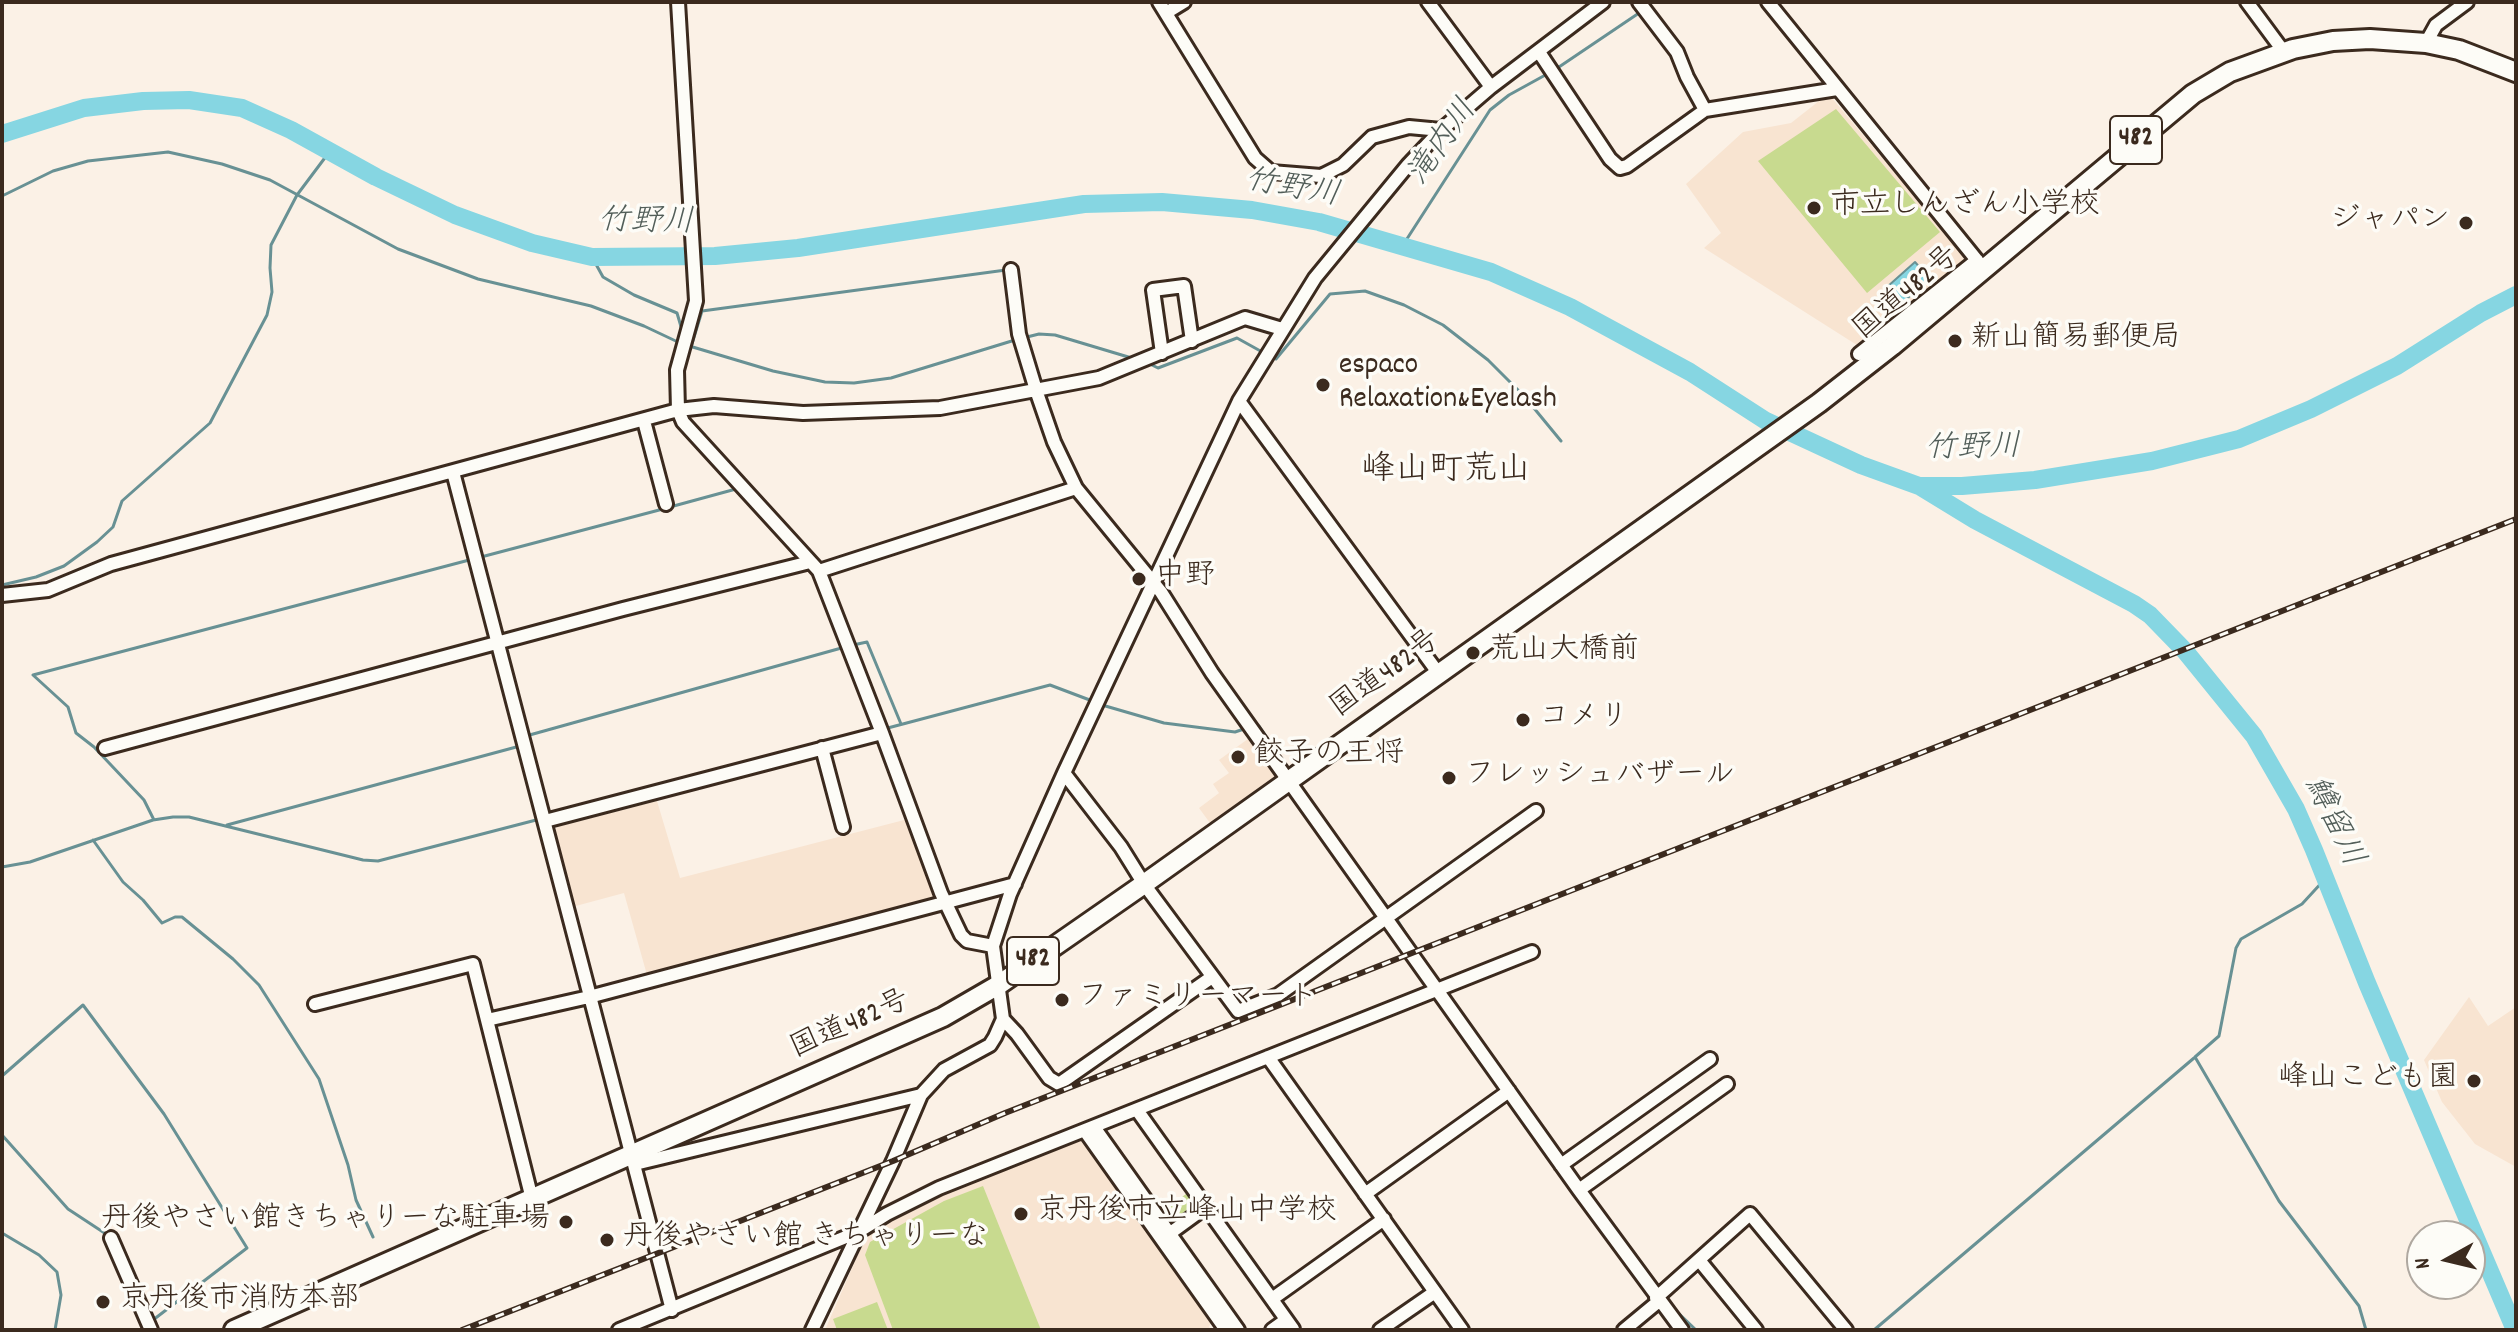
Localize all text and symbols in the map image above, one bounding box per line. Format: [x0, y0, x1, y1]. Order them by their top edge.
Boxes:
water label: 滝内川 [1402, 94, 1488, 194]
road number: 482 [2110, 116, 2162, 164]
water label: 竹野川 [1241, 164, 1343, 218]
place label: 市立しんざん小学校 [1830, 190, 2100, 226]
marker: 市立しんざん小学校 [1805, 199, 1823, 217]
water label: 竹野川 [598, 205, 694, 245]
place label: ジャパン [2330, 205, 2450, 241]
marker: ジャパン [2457, 214, 2475, 232]
street label: 国道482号 [1848, 240, 1968, 350]
place label: 新山簡易郵便局 [1971, 323, 2181, 359]
marker: 新山簡易郵便局 [1946, 332, 1964, 350]
place label: espaco Relaxation&Eyelash [1339, 350, 1557, 420]
marker: espaco Relaxation&Eyelash [1314, 376, 1332, 394]
water label: 竹野川 [1925, 431, 2021, 471]
district label: 峰山町荒山 [1361, 453, 1531, 493]
place label: 中野 [1155, 561, 1215, 597]
marker: 中野 [1130, 570, 1148, 588]
street label: 国道482号 [1325, 624, 1449, 728]
place label: 荒山大橋前 [1489, 635, 1639, 671]
marker: 荒山大橋前 [1464, 644, 1482, 662]
place label: コメリ [1539, 702, 1629, 738]
marker: コメリ [1514, 711, 1532, 729]
place label: 餃子の王将 [1254, 739, 1404, 775]
marker: 餃子の王将 [1229, 748, 1247, 766]
place label: フレッシュバザール [1465, 760, 1735, 796]
marker: フレッシュバザール [1440, 769, 1458, 787]
water label: 鱒留川 [2293, 771, 2369, 875]
road number: 482 [1007, 937, 1059, 985]
place label: ファミリーマート [1078, 982, 1318, 1018]
street label: 国道482号 [785, 985, 917, 1069]
marker: ファミリーマート [1053, 991, 1071, 1009]
place label: 峰山こども園 [2278, 1063, 2458, 1099]
marker: 峰山こども園 [2465, 1072, 2483, 1090]
place label: 京丹後市立峰山中学校 [1037, 1196, 1337, 1232]
place label: 丹後やさい館きちゃりーな駐車場 [101, 1204, 550, 1240]
marker: 京丹後市立峰山中学校 [1012, 1205, 1030, 1223]
marker: 丹後やさい館きちゃりーな駐車場 [557, 1213, 575, 1231]
north arrow [2406, 1220, 2486, 1300]
place label: 丹後やさい館 きちゃりーな [623, 1222, 989, 1258]
marker: 丹後やさい館 きちゃりーな [598, 1231, 616, 1249]
text: N [2408, 1256, 2440, 1271]
place label: 京丹後市消防本部 [119, 1284, 359, 1320]
marker: 京丹後市消防本部 [94, 1293, 112, 1311]

